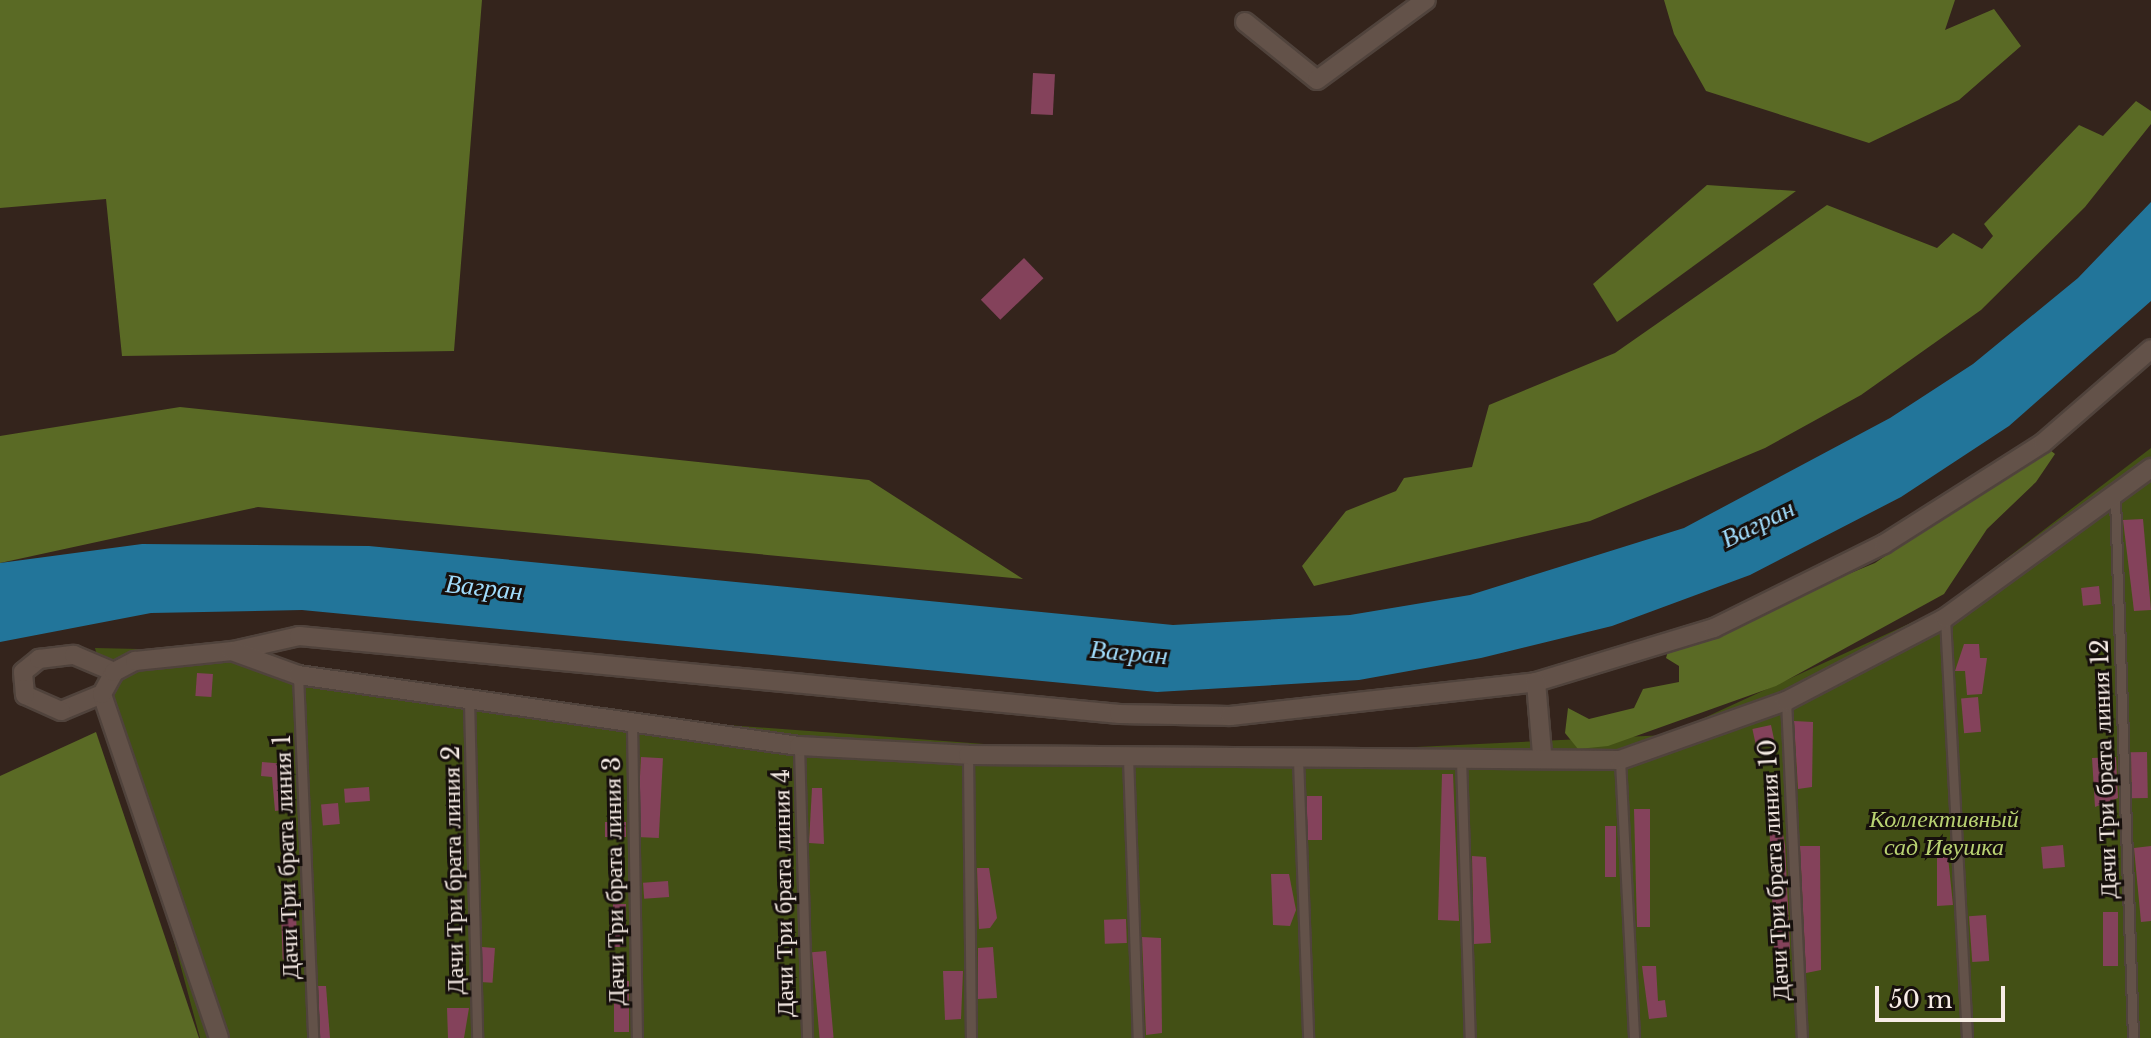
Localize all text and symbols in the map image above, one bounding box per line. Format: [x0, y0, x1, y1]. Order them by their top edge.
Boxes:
water label: Вагран [1716, 493, 1800, 555]
water label: Вагран [444, 568, 524, 608]
water label: Вагран [1089, 634, 1169, 672]
street label: Дачи Три брата линия 12 [2085, 639, 2123, 899]
street label: Дачи Три брата линия 1 [267, 734, 305, 980]
street label: Дачи Три брата линия 10 [1753, 738, 1795, 1002]
street label: Дачи Три брата линия 2 [436, 745, 470, 995]
street label: Дачи Три брата линия 3 [597, 756, 631, 1006]
street label: Дачи Три брата линия 4 [766, 769, 800, 1017]
park label: Коллективный сад Ивушка [1869, 805, 2019, 861]
scale bar [1879, 970, 2009, 1020]
text: 50 m [1889, 985, 1952, 1014]

